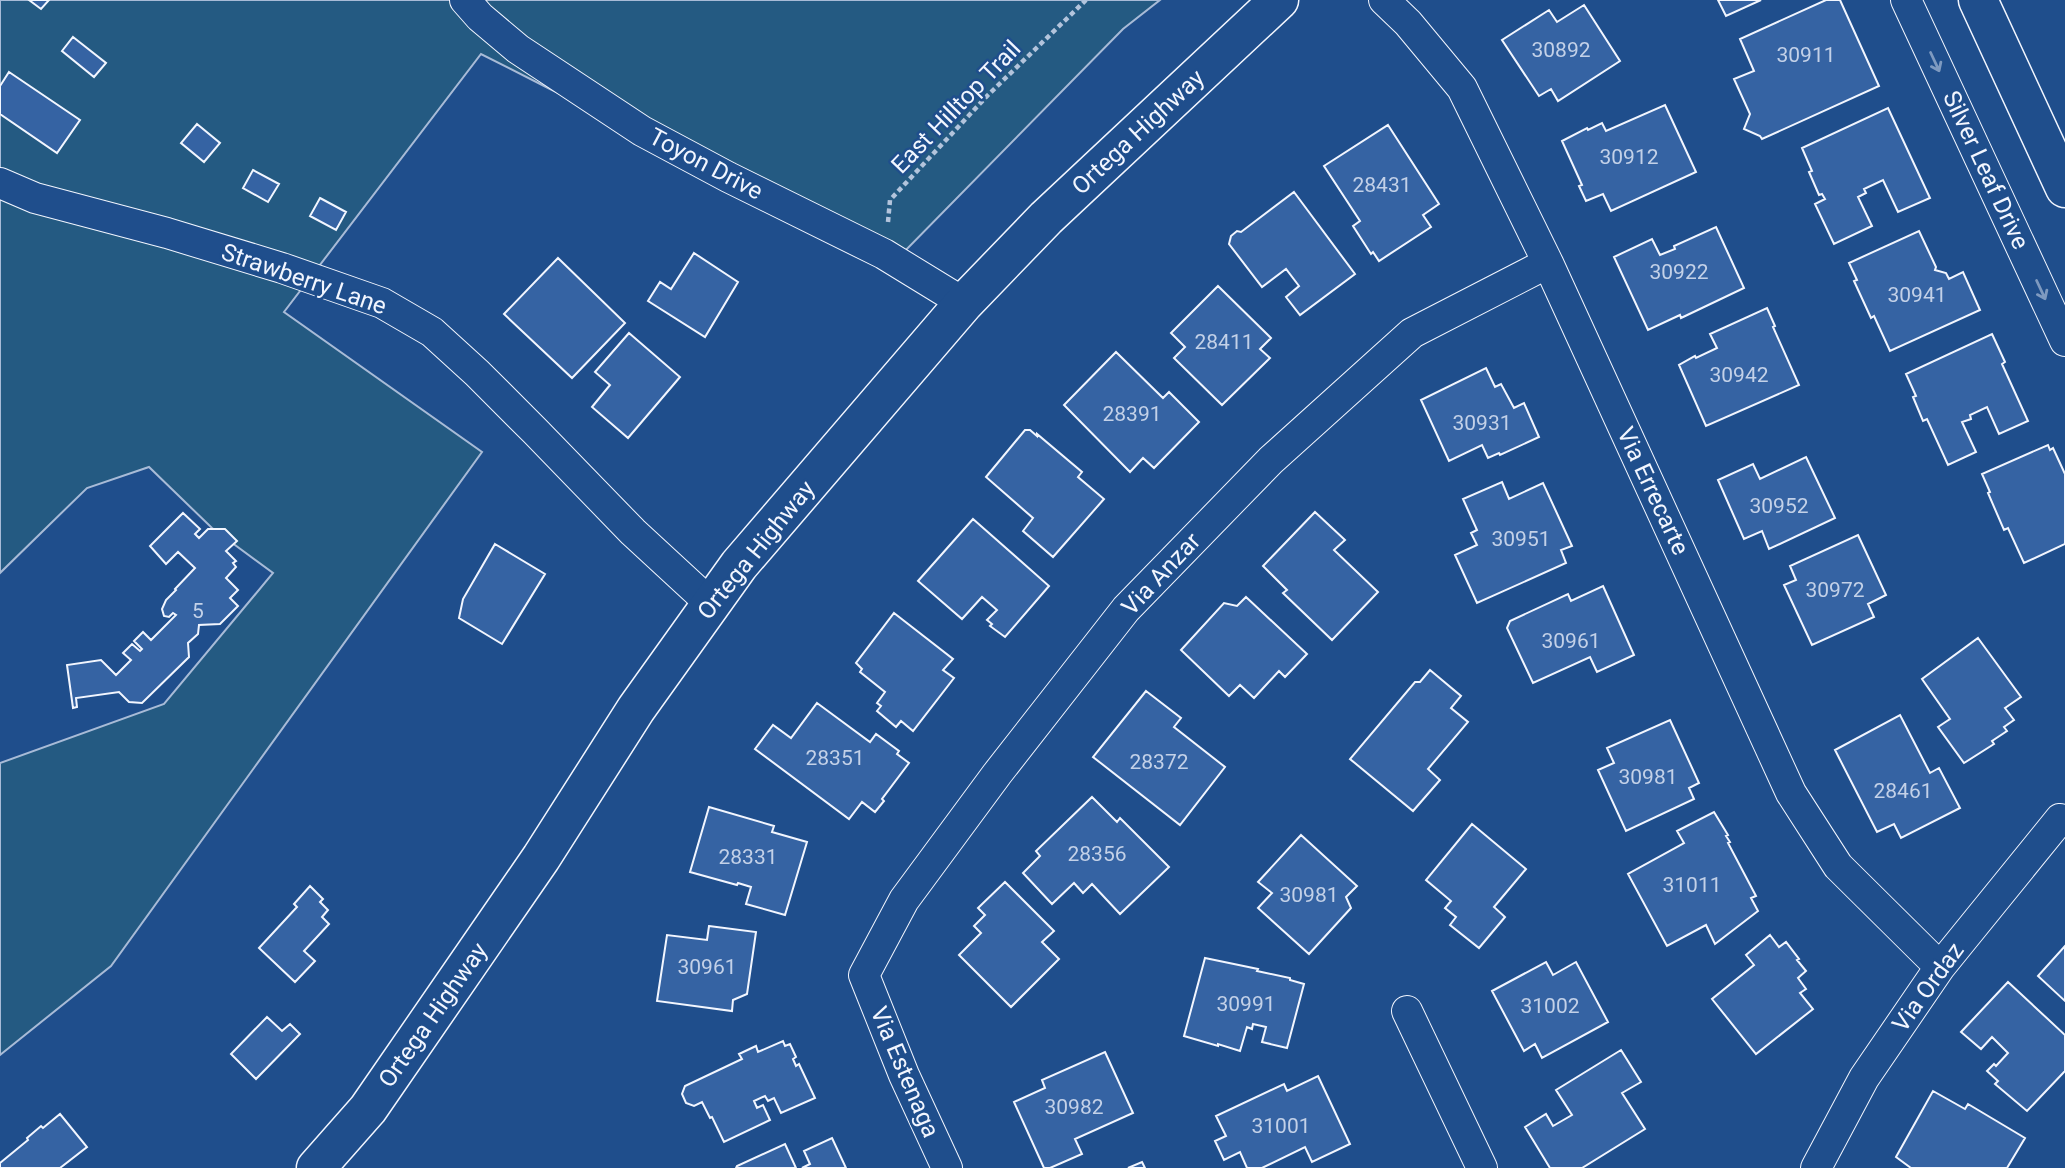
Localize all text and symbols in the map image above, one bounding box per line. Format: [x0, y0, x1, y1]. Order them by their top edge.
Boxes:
street label: East Hilltop Trail [886, 35, 1026, 179]
house number: 30892 [1531, 38, 1591, 62]
house number: 30911 [1776, 43, 1836, 67]
one-way arrow [1929, 51, 1942, 72]
street label: Ortega Highway [1066, 63, 1210, 200]
street label: Silver Leaf Drive [1937, 87, 2035, 253]
street label: Toyon Drive [644, 122, 768, 206]
house number: 30912 [1599, 145, 1659, 169]
house number: 28431 [1352, 173, 1412, 197]
street label: Strawberry Lane [218, 238, 390, 320]
house number: 30922 [1649, 260, 1709, 284]
one-way arrow [2035, 279, 2049, 300]
house number: 30941 [1887, 283, 1947, 307]
house number: 28411 [1194, 330, 1254, 354]
house number: 30942 [1709, 363, 1769, 387]
house number: 28391 [1102, 402, 1162, 426]
house number: 30931 [1452, 411, 1512, 435]
street label: Via Errecarte [1611, 423, 1695, 559]
street label: Ortega Highway [692, 475, 821, 625]
house number: 30952 [1749, 494, 1809, 518]
street label: Via Anzar [1116, 527, 1206, 621]
house number: 30951 [1491, 527, 1551, 551]
house number: 30972 [1805, 578, 1865, 602]
house number: 5 [192, 599, 204, 623]
house number: 30961 [1541, 629, 1601, 653]
house number: 28351 [805, 746, 865, 770]
house number: 28372 [1129, 750, 1189, 774]
house number: 30981 [1618, 765, 1678, 789]
house number: 28461 [1873, 779, 1933, 803]
house number: 28356 [1067, 842, 1127, 866]
house number: 28331 [718, 845, 778, 869]
house number: 31011 [1662, 873, 1722, 897]
house number: 30981 [1279, 883, 1339, 907]
street label: Ortega Highway [373, 937, 494, 1093]
street label: Via Ordaz [1886, 937, 1970, 1037]
house number: 30961 [677, 955, 737, 979]
house number: 30991 [1216, 992, 1276, 1016]
house number: 31002 [1520, 994, 1580, 1018]
street label: Via Estenaga [865, 1002, 945, 1142]
house number: 30982 [1044, 1095, 1104, 1119]
house number: 31001 [1251, 1114, 1311, 1138]

